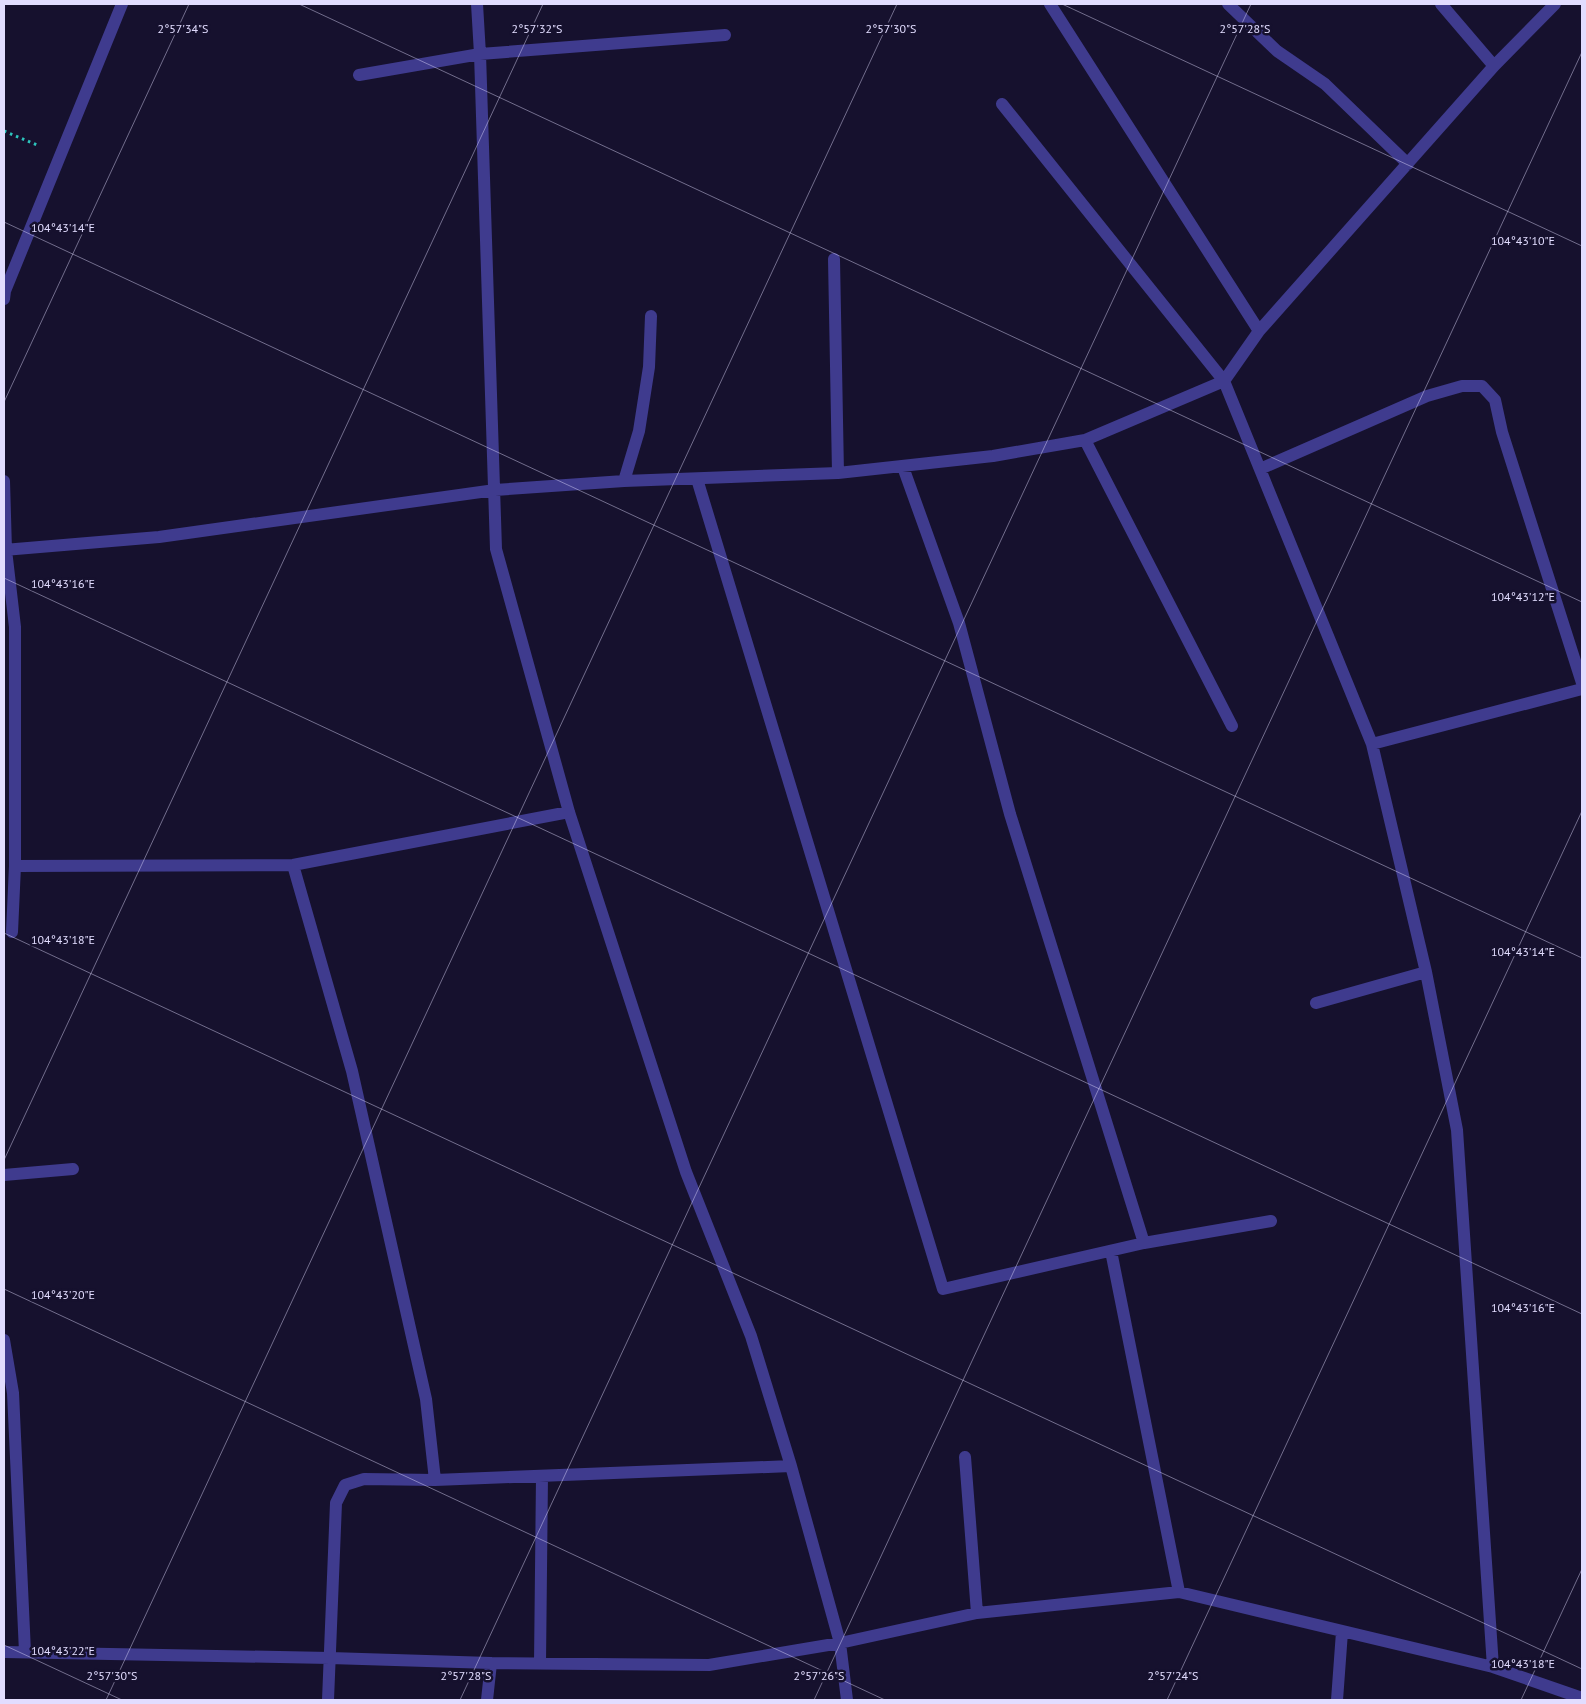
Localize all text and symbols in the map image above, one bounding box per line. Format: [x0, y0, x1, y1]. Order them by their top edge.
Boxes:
text: 2°57'34"S [158, 21, 208, 36]
text: 2°57'32"S [512, 21, 562, 36]
text: 2°57'30"S [866, 21, 916, 36]
text: 2°57'28"S [1220, 21, 1270, 36]
text: 104°43'14"E [31, 220, 95, 235]
text: 104°43'10"E [1491, 233, 1555, 248]
text: 104°43'16"E [31, 576, 95, 591]
text: 104°43'12"E [1491, 589, 1555, 604]
text: 104°43'18"E [31, 932, 95, 947]
text: 104°43'14"E [1491, 944, 1555, 959]
text: 104°43'20"E [31, 1287, 95, 1302]
text: 104°43'16"E [1491, 1300, 1555, 1315]
text: 104°43'22"E [31, 1643, 95, 1658]
text: 104°43'18"E [1491, 1656, 1555, 1671]
text: 2°57'30"S [87, 1668, 137, 1683]
text: 2°57'28"S [441, 1668, 491, 1683]
text: 2°57'26"S [794, 1668, 844, 1683]
text: 2°57'24"S [1148, 1668, 1198, 1683]

